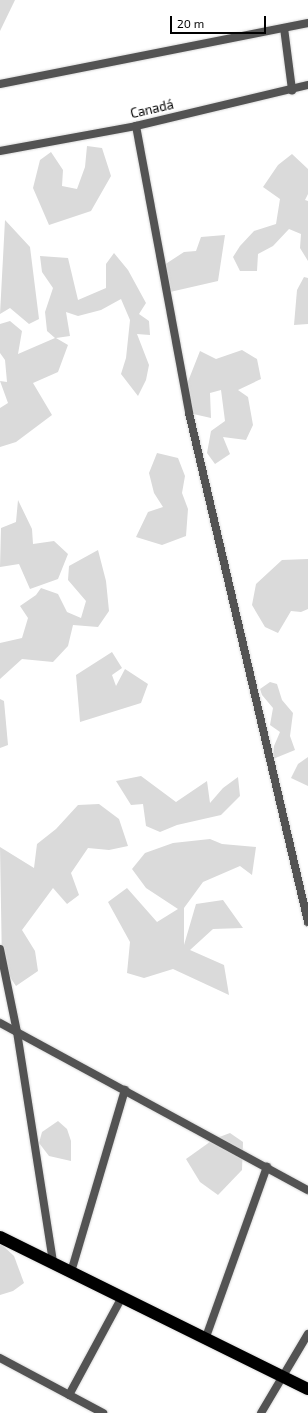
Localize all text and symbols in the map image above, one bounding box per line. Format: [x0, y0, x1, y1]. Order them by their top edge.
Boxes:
scale bar [172, 8, 268, 34]
text: 20 m [177, 16, 204, 30]
street label: Canadá [129, 96, 175, 122]

